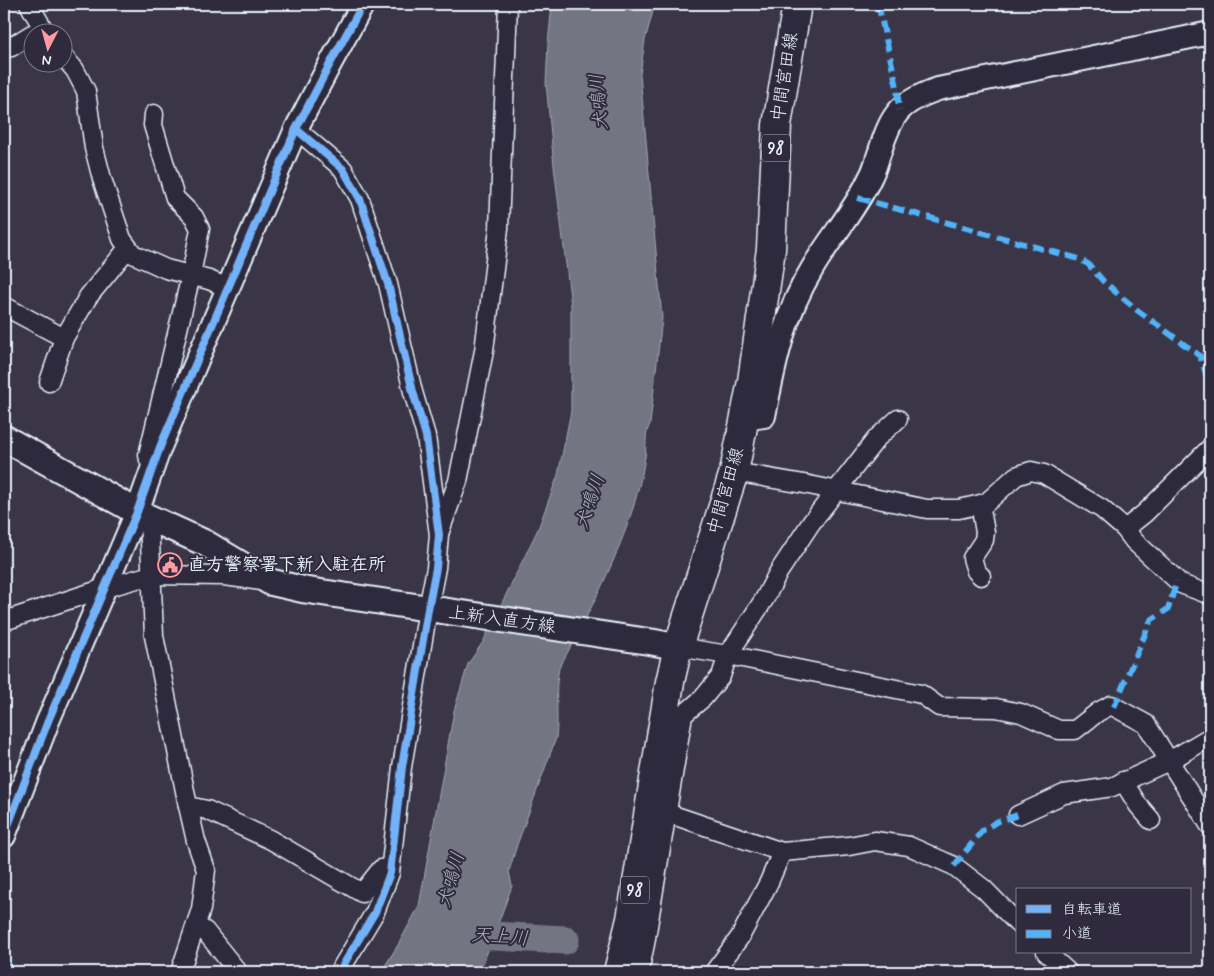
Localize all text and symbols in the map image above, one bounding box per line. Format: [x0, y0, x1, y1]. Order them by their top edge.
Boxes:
north arrow [22, 22, 72, 72]
street label: 中間宮田線 [766, 31, 804, 123]
text: N [41, 50, 52, 69]
water label: 犬鳴川 [584, 73, 614, 131]
road number: 98 [762, 134, 790, 162]
street label: 中間宮田線 [702, 444, 750, 538]
water label: 犬鳴川 [569, 471, 611, 533]
public building icon: 直方警察署下新入駐在所 [157, 552, 183, 578]
place label: 直方警察署下新入駐在所 [188, 553, 386, 577]
street label: 上新入直方線 [447, 601, 557, 639]
water label: 犬鳴川 [431, 849, 471, 911]
road number: 98 [621, 876, 649, 904]
legend [1016, 888, 1192, 954]
text: 自転車道 [1062, 900, 1122, 920]
water label: 天上川 [471, 923, 529, 951]
text: 小道 [1062, 924, 1092, 944]

